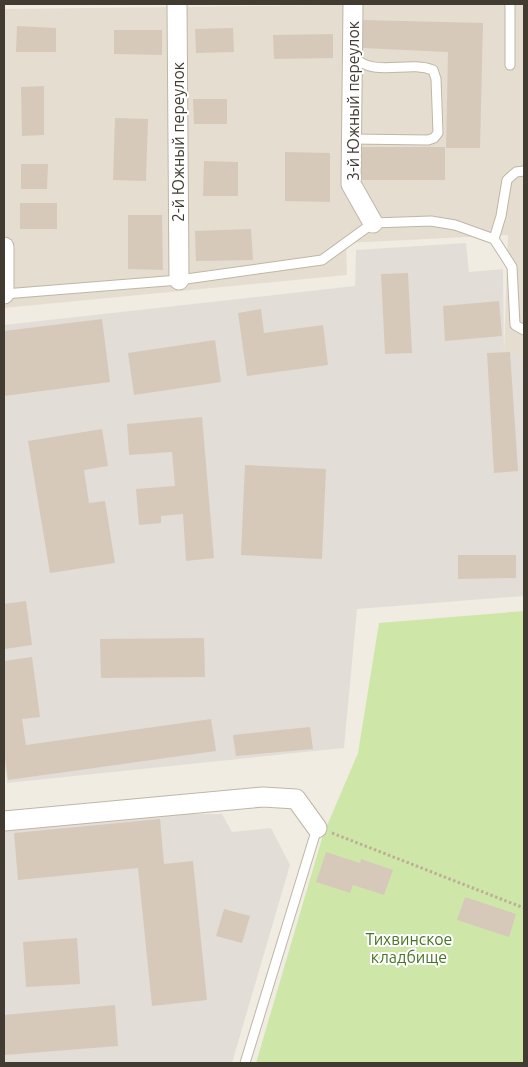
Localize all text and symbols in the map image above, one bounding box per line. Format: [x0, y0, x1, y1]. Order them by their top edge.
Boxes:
street label: 3-й Южный переулок [344, 21, 362, 181]
street label: 2-й Южный переулок [169, 62, 187, 222]
park label: Тихвинское кладбище [366, 930, 452, 966]

